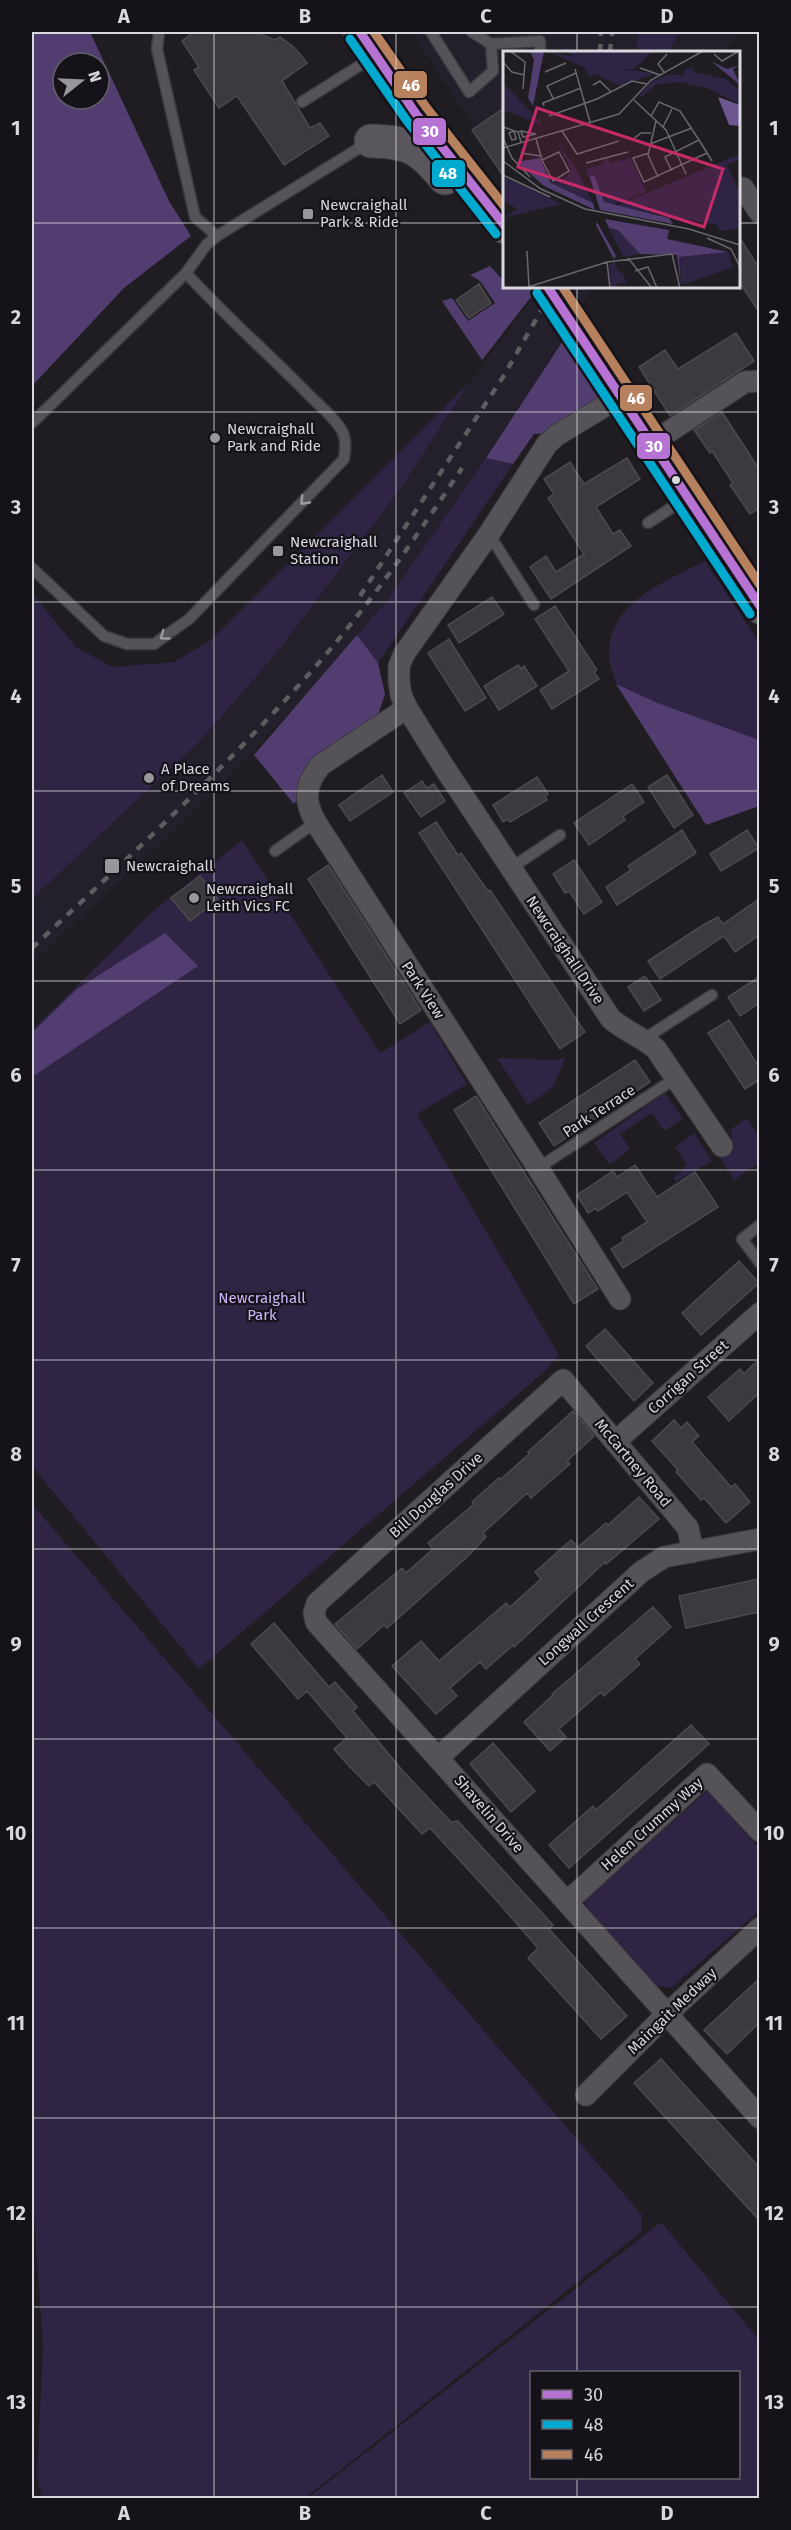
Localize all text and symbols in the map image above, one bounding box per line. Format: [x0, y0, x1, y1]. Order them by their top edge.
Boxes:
text: A [117, 4, 131, 28]
text: B [299, 4, 311, 28]
text: C [480, 4, 492, 28]
text: D [660, 4, 674, 28]
north arrow [51, 51, 111, 111]
inset map [503, 51, 740, 288]
text: N [84, 69, 105, 84]
line badge: 46 [393, 70, 428, 99]
text: 46 [402, 76, 420, 95]
text: 1 [11, 116, 21, 140]
text: 1 [769, 116, 779, 140]
line badge: 30 [412, 117, 447, 146]
text: 30 [420, 122, 439, 141]
line badge: 48 [431, 159, 466, 188]
text: 48 [439, 164, 457, 183]
place label: Newcraighall Park & Ride [320, 196, 408, 231]
marker: Newcraighall Park & Ride [301, 207, 315, 221]
text: 2 [11, 305, 21, 329]
text: 2 [769, 305, 779, 329]
line badge: 46 [619, 384, 653, 412]
text: 46 [627, 389, 645, 408]
place label: Newcraighall Park and Ride [227, 420, 321, 455]
marker: Newcraighall Park and Ride [208, 431, 222, 445]
line badge: 30 [636, 432, 671, 460]
text: 30 [644, 437, 663, 456]
unlabelled marker [670, 474, 682, 486]
one-way arrow [300, 494, 311, 505]
text: 3 [10, 495, 21, 519]
text: 3 [768, 495, 779, 519]
place label: Newcraighall Station [290, 533, 378, 568]
marker: Newcraighall Station [271, 544, 285, 558]
one-way arrow [160, 629, 171, 640]
text: 4 [10, 684, 22, 708]
text: 4 [768, 684, 780, 708]
place label: A Place of Dreams [161, 760, 230, 795]
marker: A Place of Dreams [142, 771, 156, 785]
marker: Newcraighall [103, 857, 121, 875]
place label: Newcraighall [126, 857, 214, 875]
text: 5 [11, 874, 22, 898]
text: 5 [769, 874, 780, 898]
place label: Newcraighall Leith Vics FC [206, 880, 294, 915]
marker: Newcraighall Leith Vics FC [187, 891, 201, 905]
street label: Newcraighall Drive [522, 893, 608, 1007]
street label: Park View [398, 958, 448, 1022]
text: 6 [10, 1063, 22, 1087]
text: 6 [768, 1063, 780, 1087]
street label: Park Terrace [559, 1081, 639, 1141]
text: 7 [11, 1253, 21, 1277]
text: 7 [769, 1253, 779, 1277]
park label: Newcraighall Park [218, 1289, 306, 1324]
street label: Corrigan Street [644, 1336, 732, 1418]
street label: McCartney Road [591, 1415, 675, 1511]
text: 8 [10, 1442, 22, 1466]
text: 8 [768, 1442, 780, 1466]
street label: Bill Douglas Drive [386, 1448, 486, 1542]
street label: Longwall Crescent [535, 1574, 638, 1669]
text: 9 [10, 1632, 22, 1656]
text: 9 [768, 1632, 780, 1656]
street label: Shavelin Drive [450, 1772, 528, 1856]
street label: Helen Crummy Way [597, 1773, 707, 1874]
text: 10 [6, 1821, 26, 1845]
text: 10 [764, 1821, 784, 1845]
street label: Maingait Medway [624, 1964, 721, 2058]
text: 11 [7, 2011, 25, 2035]
text: 11 [765, 2011, 783, 2035]
text: 12 [6, 2201, 26, 2225]
text: 12 [764, 2201, 784, 2225]
legend [530, 2371, 740, 2479]
text: 30 [584, 2384, 603, 2406]
text: 13 [6, 2390, 26, 2414]
text: 13 [764, 2390, 784, 2414]
text: 48 [584, 2414, 604, 2436]
text: 46 [584, 2444, 603, 2466]
text: A [117, 2501, 131, 2525]
text: B [299, 2501, 311, 2525]
text: C [480, 2501, 492, 2525]
text: D [660, 2501, 674, 2525]

